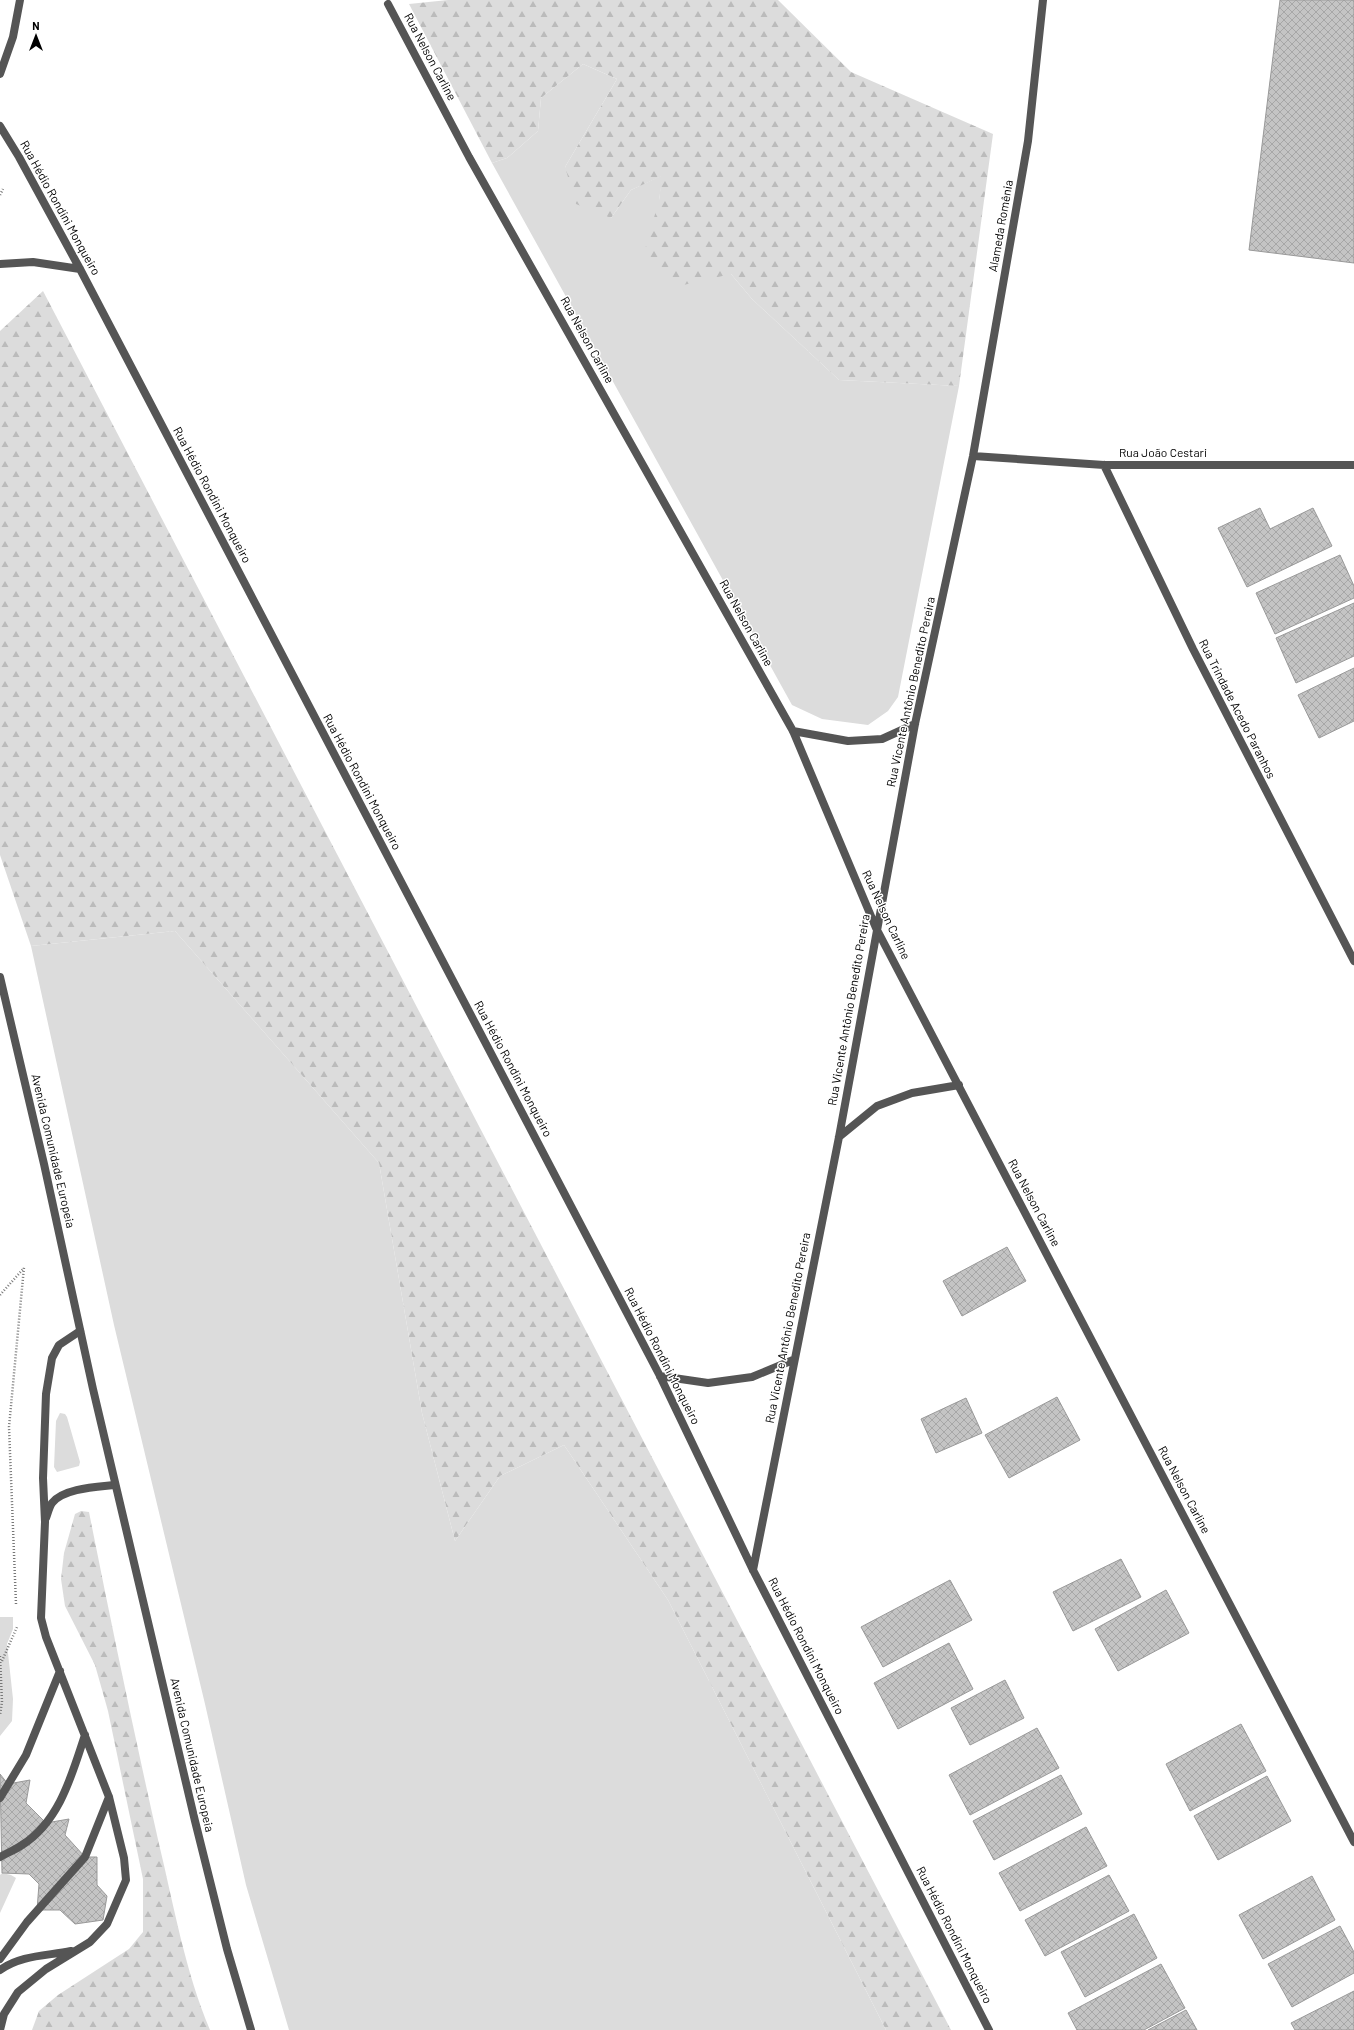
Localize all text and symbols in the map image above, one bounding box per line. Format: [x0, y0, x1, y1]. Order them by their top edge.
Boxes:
street label: Rua Nelson Carline [402, 10, 460, 103]
north arrow [16, 16, 56, 56]
text: N [32, 19, 40, 32]
street label: Rua Hédio Rondini Monqueiro [18, 138, 104, 277]
street label: Alameda Romênia [985, 179, 1015, 273]
street label: Rua Nelson Carline [558, 294, 618, 385]
street label: Rua Hédio Rondini Monqueiro [171, 424, 255, 565]
street label: Rua João Cestari [1119, 445, 1207, 459]
street label: Rua Nelson Carline [717, 577, 777, 668]
street label: Rua Vicente Antônio Benedito Pereira [883, 595, 937, 788]
street label: Rua Trindade Acedo Paranhos [1197, 637, 1279, 781]
street label: Rua Hédio Rondini Monqueiro [321, 711, 405, 852]
street label: Rua Nelson Carline [860, 868, 914, 962]
street label: Rua Vicente Antônio Benedito Pereira [824, 913, 872, 1107]
street label: Rua Hédio Rondini Monqueiro [472, 998, 556, 1139]
street label: Avenida Comunidade Europeia [29, 1072, 79, 1229]
street label: Rua Nelson Carline [1006, 1156, 1064, 1249]
street label: Rua Vicente Antônio Benedito Pereira [762, 1231, 812, 1425]
street label: Rua Hédio Rondini Monqueiro [622, 1285, 704, 1426]
street label: Rua Nelson Carline [1156, 1443, 1214, 1536]
street label: Rua Hédio Rondini Monqueiro [766, 1575, 848, 1716]
street label: Avenida Comunidade Europeia [168, 1676, 218, 1833]
street label: Rua Hédio Rondini Monqueiro [914, 1864, 996, 2005]

